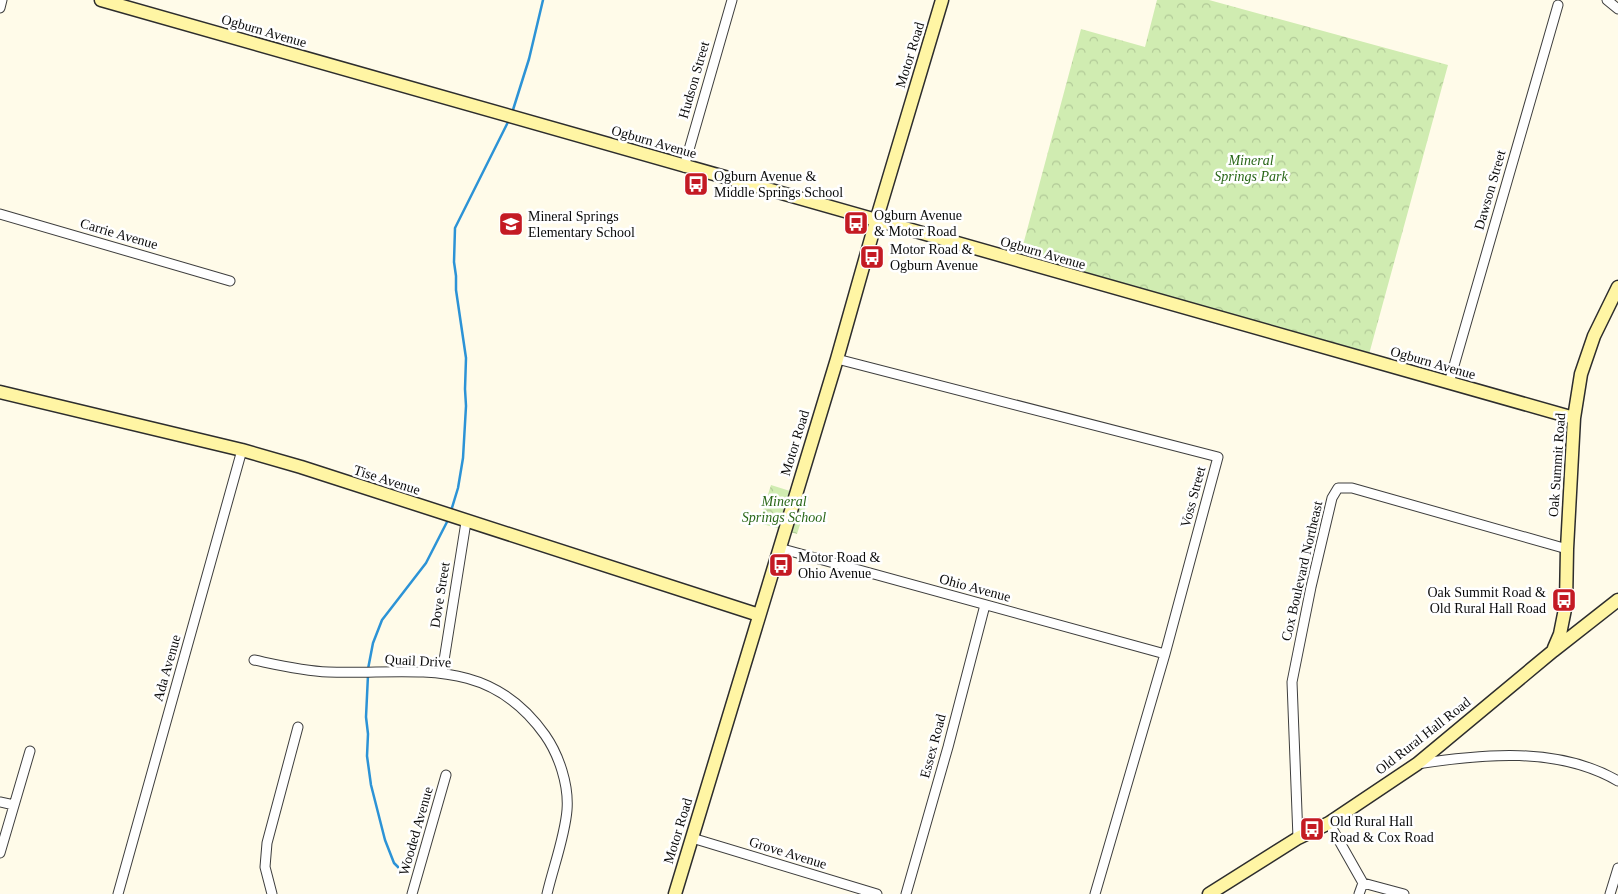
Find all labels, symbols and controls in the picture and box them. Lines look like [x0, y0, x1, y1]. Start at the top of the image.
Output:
street label: Ogburn Avenue [220, 12, 308, 50]
street label: Motor Road [893, 20, 927, 90]
street label: Hudson Street [676, 40, 712, 120]
street label: Ogburn Avenue [610, 123, 698, 161]
street label: Dawson Street [1471, 148, 1509, 232]
park label: Mineral Springs Park [1214, 153, 1289, 184]
place label: Ogburn Avenue & Middle Springs School [714, 169, 843, 200]
bus stop icon: Ogburn Avenue & Middle Springs School [683, 171, 709, 197]
place label: Ogburn Avenue & Motor Road [874, 208, 962, 239]
place label: Mineral Springs Elementary School [528, 209, 635, 240]
bus stop icon: Ogburn Avenue & Motor Road [843, 210, 869, 236]
school or university icon: Mineral Springs Elementary School [498, 211, 524, 237]
street label: Carrie Avenue [78, 216, 160, 252]
street label: Ogburn Avenue [999, 234, 1087, 272]
place label: Motor Road & Ogburn Avenue [890, 242, 978, 273]
bus stop icon: Motor Road & Ogburn Avenue [859, 244, 885, 270]
street label: Ogburn Avenue [1389, 344, 1477, 382]
street label: Motor Road [778, 408, 812, 478]
street label: Oak Summit Road [1546, 412, 1568, 518]
street label: Tise Avenue [352, 462, 422, 498]
street label: Voss Street [1178, 465, 1208, 529]
park label: Mineral Springs School [742, 494, 826, 525]
street label: Cox Boulevard Northeast [1279, 500, 1325, 642]
place label: Motor Road & Ohio Avenue [798, 550, 881, 581]
bus stop icon: Motor Road & Ohio Avenue [768, 552, 794, 578]
street label: Dove Street [427, 561, 453, 629]
street label: Ohio Avenue [938, 571, 1012, 605]
place label: Oak Summit Road & Old Rural Hall Road [1427, 585, 1546, 616]
bus stop icon: Oak Summit Road & Old Rural Hall Road [1551, 587, 1577, 613]
street label: Ada Avenue [150, 633, 184, 703]
street label: Quail Drive [384, 652, 452, 670]
street label: Old Rural Hall Road [1373, 694, 1473, 778]
street label: Essex Road [917, 712, 949, 780]
street label: Wooded Avenue [396, 785, 436, 877]
street label: Motor Road [661, 796, 695, 866]
place label: Old Rural Hall Road & Cox Road [1330, 814, 1434, 845]
bus stop icon: Old Rural Hall Road & Cox Road [1299, 816, 1325, 842]
street label: Grove Avenue [747, 834, 829, 872]

